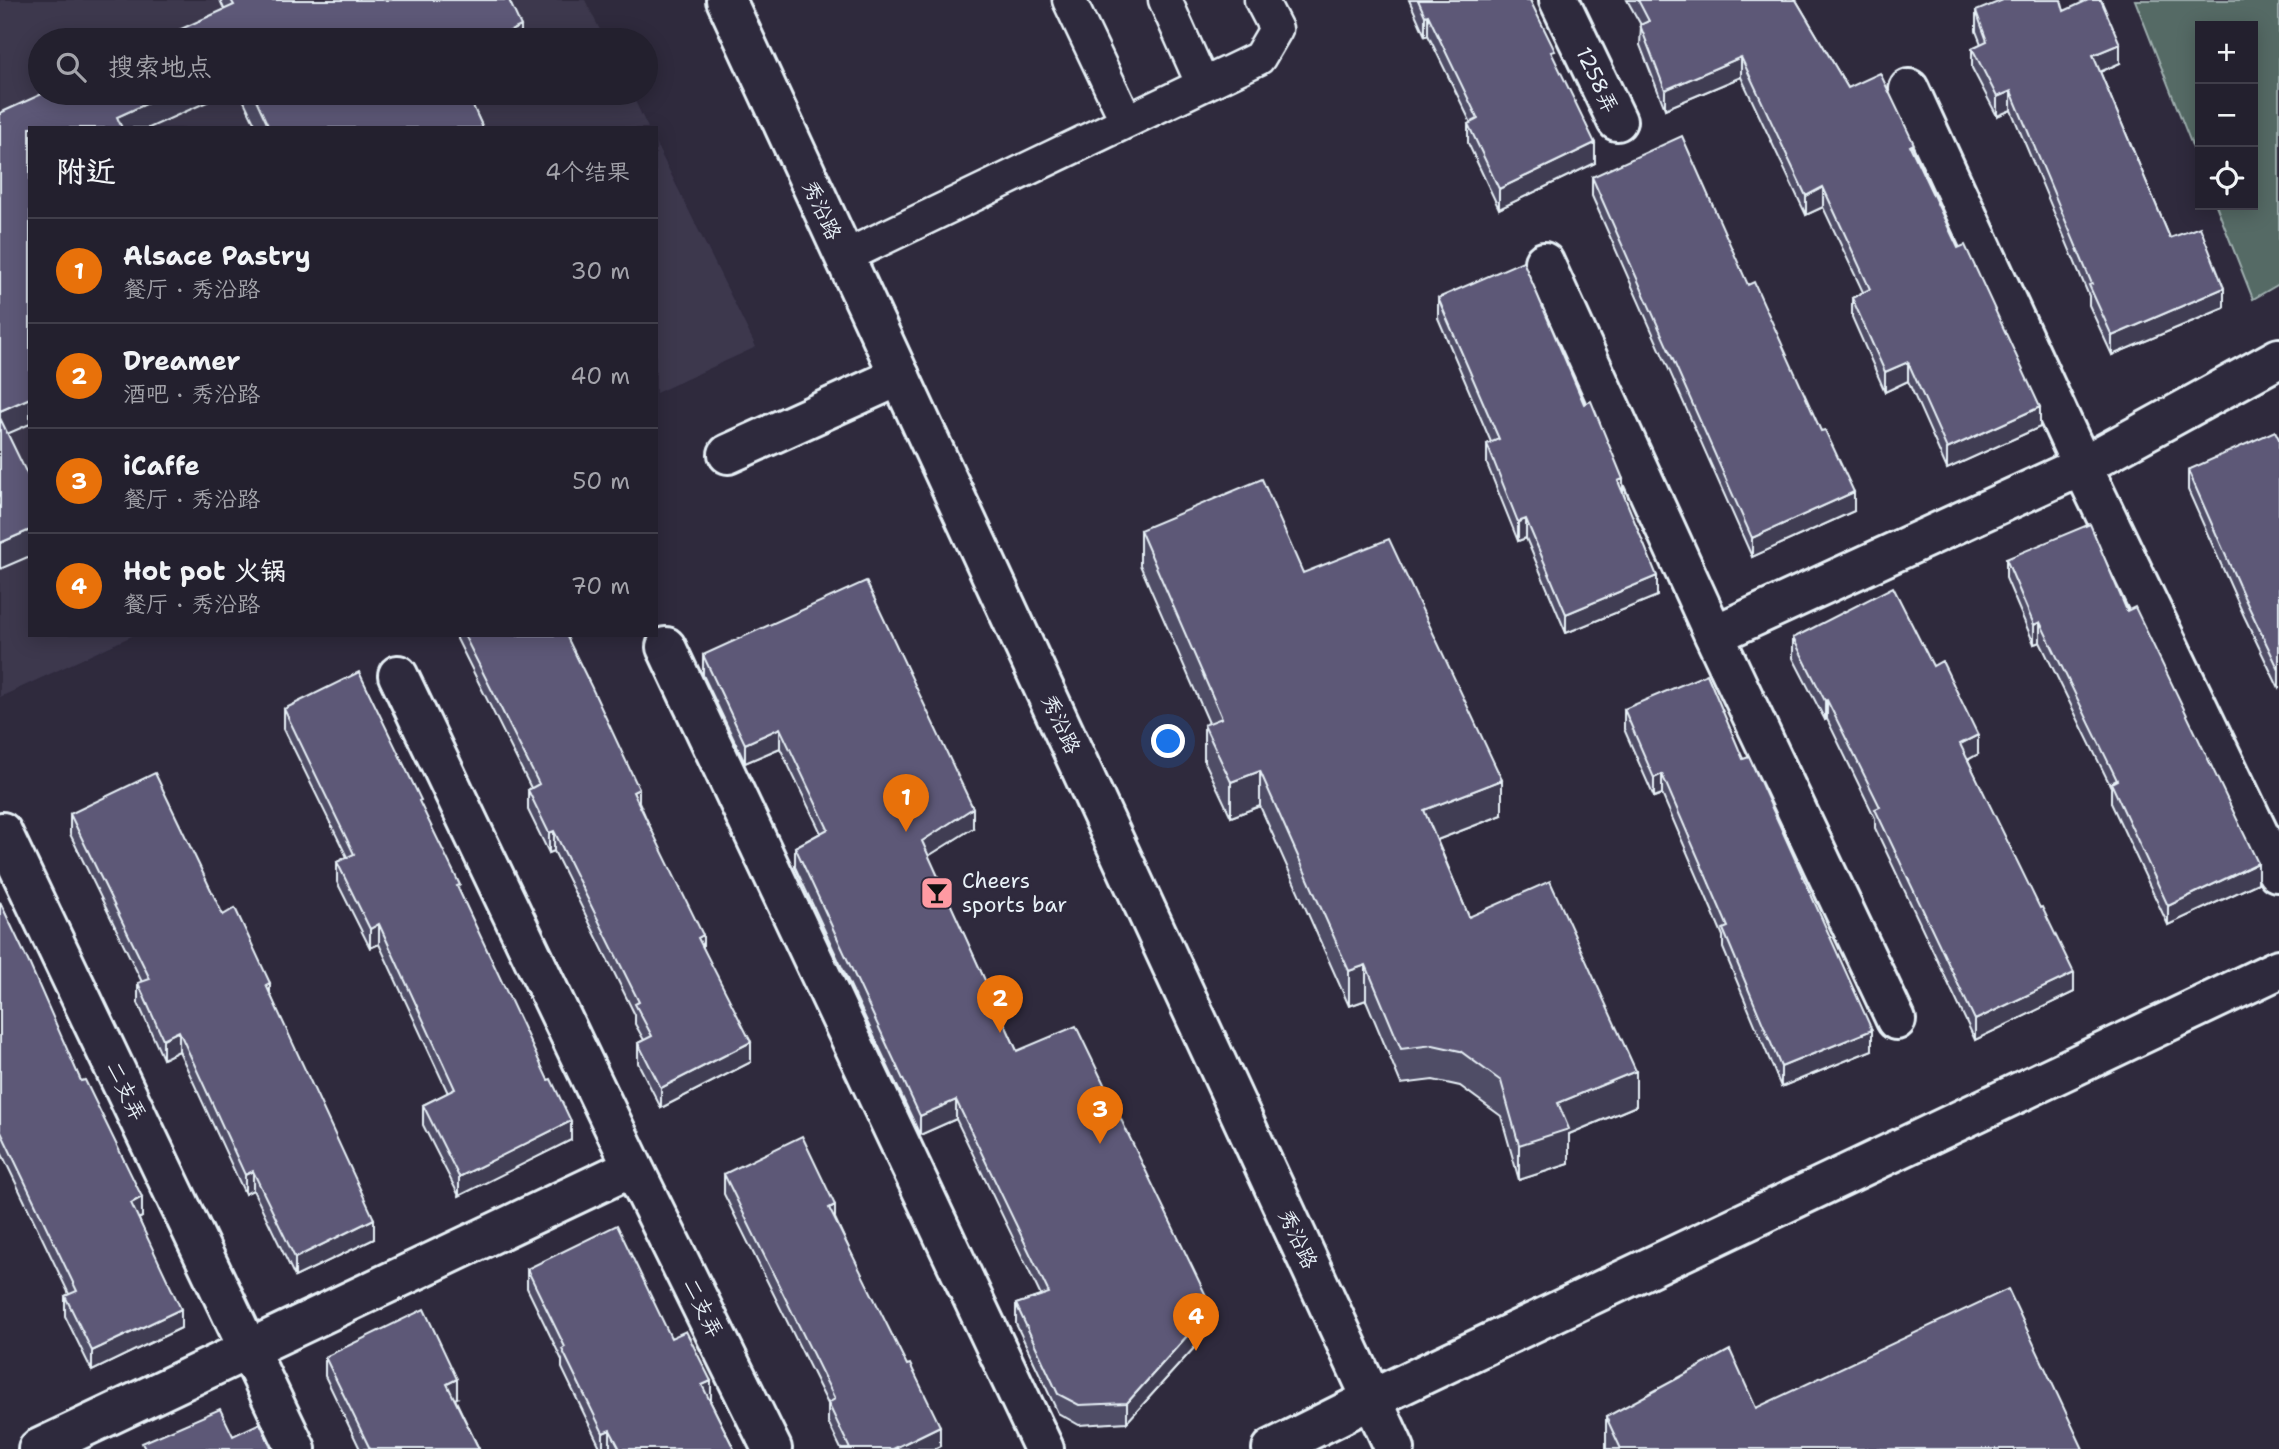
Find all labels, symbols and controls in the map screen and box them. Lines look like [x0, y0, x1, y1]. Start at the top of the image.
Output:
map controls [2195, 21, 2258, 210]
button: + [2195, 21, 2258, 84]
search box [28, 28, 658, 105]
street label: 1258弄 [1570, 42, 1624, 118]
icon: search [52, 48, 90, 86]
text: 搜索地点 [108, 49, 212, 84]
button: − [2195, 84, 2258, 147]
button: locate [2195, 147, 2258, 210]
text: 附近 [56, 151, 116, 192]
text: 4个结果 [545, 157, 630, 187]
street label: 秀沿路 [796, 176, 848, 244]
text: Alsace Pastry [123, 238, 311, 273]
text: 1 [74, 256, 84, 286]
text: 30 m [571, 256, 630, 286]
text: 餐厅 · 秀沿路 [123, 274, 260, 304]
text: Dreamer [123, 343, 240, 378]
text: 2 [71, 361, 87, 391]
text: 40 m [570, 361, 630, 391]
text: 酒吧 · 秀沿路 [123, 379, 260, 409]
text: iCaffe [123, 448, 200, 483]
text: 3 [71, 466, 87, 496]
text: 50 m [572, 466, 630, 496]
text: 餐厅 · 秀沿路 [123, 484, 260, 514]
text: Hot pot 火锅 [123, 553, 286, 588]
text: 4 [71, 571, 87, 601]
text: 70 m [571, 571, 630, 601]
text: 餐厅 · 秀沿路 [123, 589, 260, 619]
street label: 秀沿路 [1035, 690, 1087, 758]
your location [1151, 724, 1185, 758]
pin: 1 [883, 774, 929, 832]
place label: Cheers sports bar [962, 867, 1067, 919]
bar icon: Cheers sports bar [918, 874, 956, 912]
pin: 2 [977, 975, 1023, 1033]
street label: 二支弄 [100, 1057, 152, 1125]
pin: 3 [1077, 1086, 1123, 1144]
street label: 秀沿路 [1272, 1205, 1324, 1273]
street label: 二支弄 [677, 1274, 729, 1342]
pin: 4 [1173, 1293, 1219, 1351]

